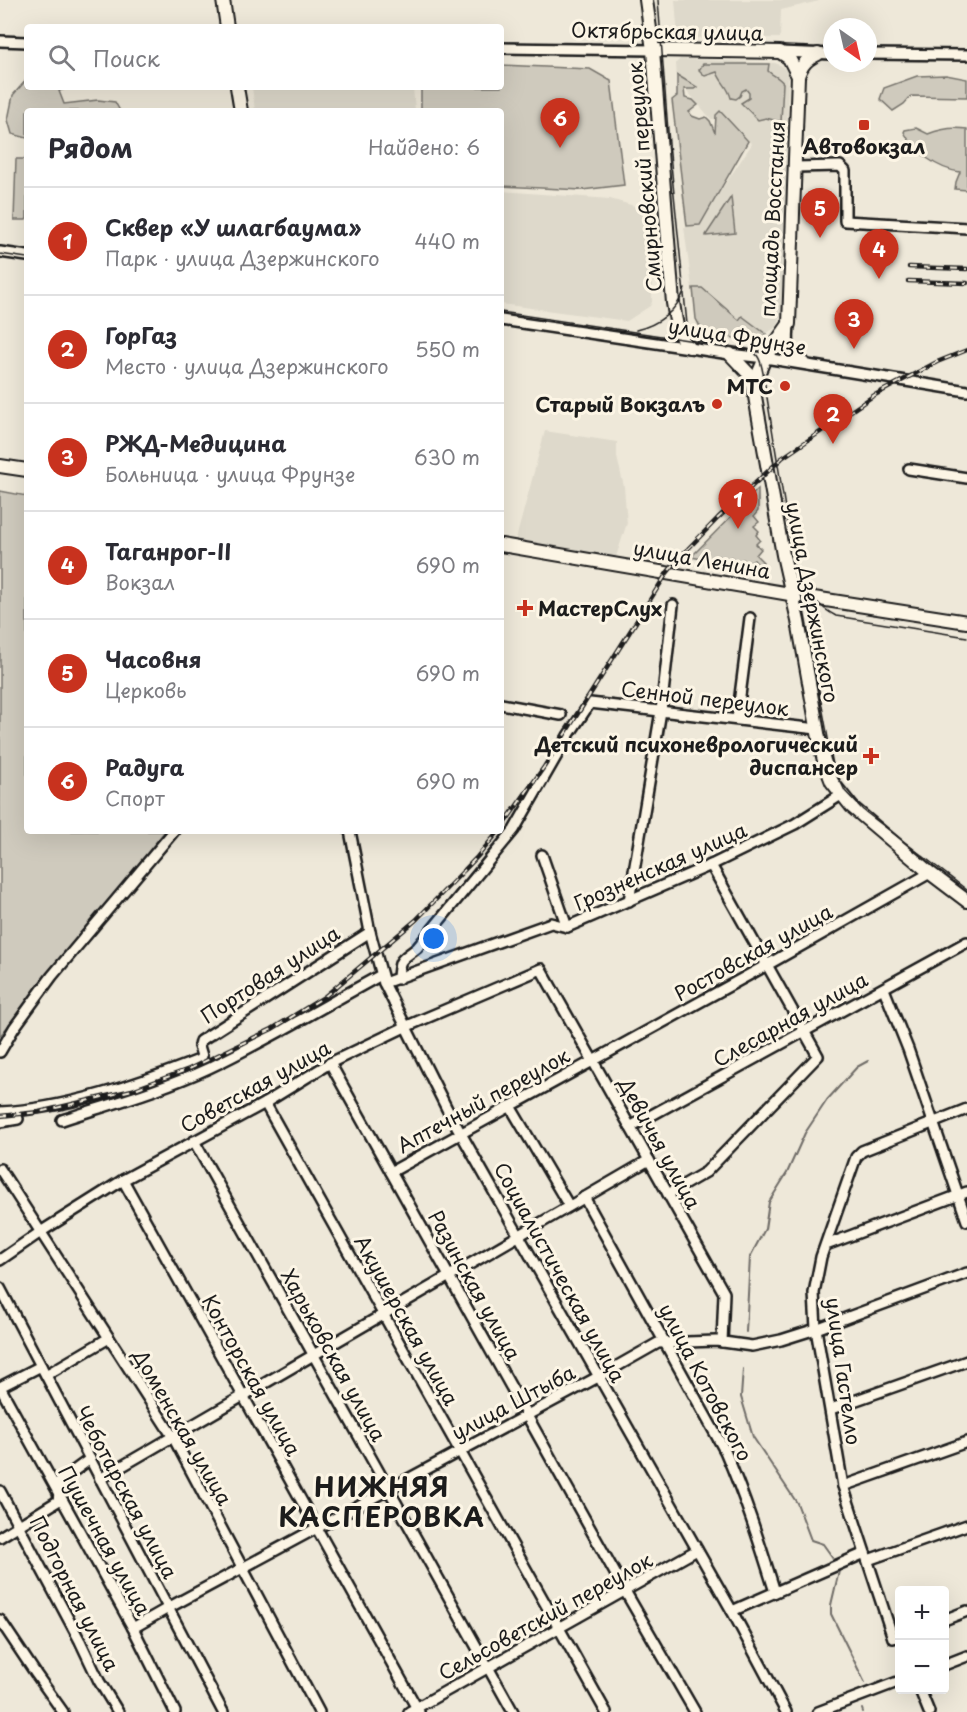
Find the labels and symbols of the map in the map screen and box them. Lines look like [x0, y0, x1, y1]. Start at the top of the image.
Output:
street label: Октябрьская улица [571, 14, 764, 48]
north arrow [823, 18, 877, 72]
street label: Смирновский переулок [619, 61, 669, 293]
pin: 6 [540, 98, 580, 148]
marker: Автовокзал [857, 118, 871, 132]
street label: площадь Восстания [752, 120, 792, 318]
place label: Автовокзал [803, 131, 926, 161]
pin: 5 [800, 188, 840, 238]
pin: 4 [860, 230, 898, 279]
pin: 3 [834, 300, 874, 349]
street label: улица Фрунзе [666, 310, 808, 362]
place label: МТС [727, 371, 773, 401]
marker: МТС [778, 379, 792, 393]
place label: Старый Вокзалъ [535, 389, 705, 419]
pin: 2 [814, 394, 852, 444]
marker: Старый Вокзалъ [710, 397, 724, 411]
pin: 1 [718, 480, 758, 529]
street label: улица Дзержинского [779, 499, 847, 705]
street label: улица Ленина [631, 532, 773, 586]
place label: МастерСлух [538, 593, 662, 623]
marker: МастерСлух [516, 599, 534, 617]
street label: Сенной переулок [619, 673, 791, 723]
place label: Детский психоневрологический диспансер [534, 729, 858, 782]
marker: Детский психоневрологический диспансер [862, 747, 880, 765]
street label: Грозненская улица [569, 814, 752, 918]
street label: Ростовская улица [668, 896, 838, 1008]
street label: Портовая улица [195, 918, 346, 1030]
your location [419, 924, 448, 953]
street label: Слесарная улица [707, 964, 873, 1074]
street label: Советская улица [174, 1032, 336, 1140]
street label: Аптечный переулок [391, 1040, 575, 1160]
street label: Девичья улица [611, 1071, 709, 1215]
street label: Социалистическая улица [487, 1156, 633, 1388]
street label: Разинская улица [421, 1204, 529, 1366]
street label: Акушерская улица [348, 1229, 467, 1411]
street label: Харьковская улица [274, 1263, 394, 1447]
street label: Конторская улица [195, 1289, 309, 1461]
street label: улица Гастелло [819, 1295, 869, 1447]
street label: улица Котовского [652, 1298, 760, 1466]
street label: Доменская улица [125, 1342, 240, 1511]
street label: улица Штыба [446, 1357, 581, 1447]
street label: Чеботарская улица [69, 1400, 186, 1584]
street label: Пушечная улица [51, 1459, 159, 1621]
district label: НИЖНЯЯ КАСПЕРОВКА [279, 1467, 485, 1536]
street label: Подгорная улица [23, 1510, 127, 1676]
street label: Сельсоветский переулок [432, 1544, 658, 1687]

